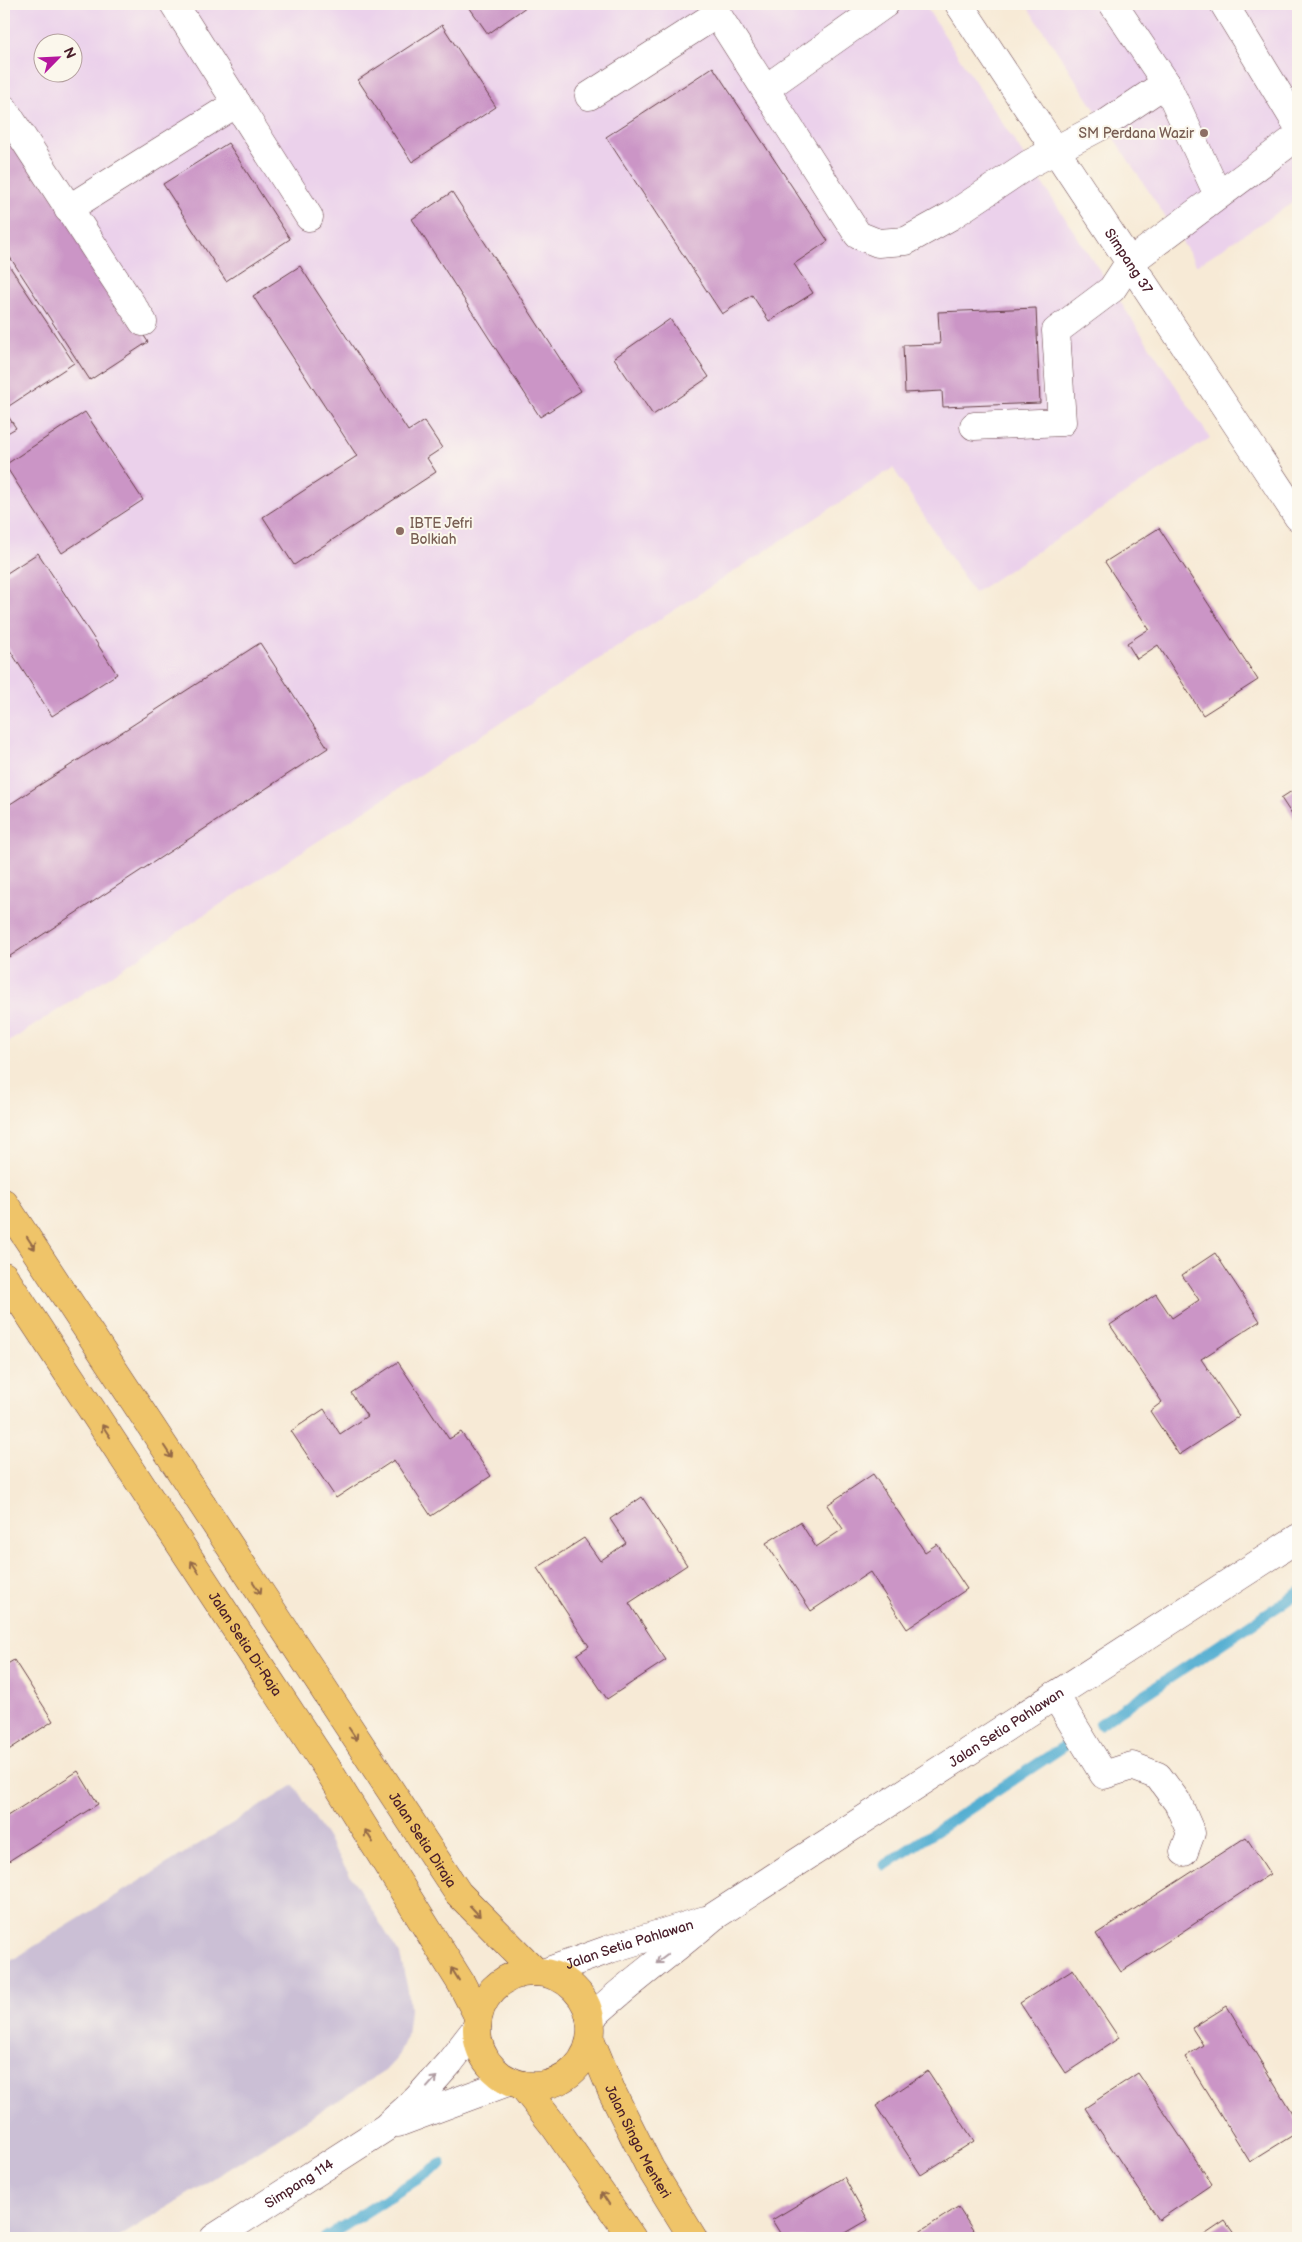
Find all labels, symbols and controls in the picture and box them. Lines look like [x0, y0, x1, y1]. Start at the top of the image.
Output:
north arrow [32, 32, 82, 82]
text: N [60, 45, 79, 61]
place label: SM Perdana Wazir [1078, 125, 1195, 142]
marker: SM Perdana Wazir [1198, 127, 1210, 139]
street label: Simpang 37 [1101, 225, 1156, 297]
place label: IBTE Jefri Bolkiah [410, 515, 473, 548]
marker: IBTE Jefri Bolkiah [394, 525, 406, 537]
one-way arrow [26, 1236, 36, 1250]
one-way arrow [101, 1425, 111, 1439]
one-way arrow [163, 1445, 173, 1459]
one-way arrow [190, 1561, 200, 1575]
one-way arrow [252, 1581, 262, 1595]
street label: Jalan Setia Di-Raja [205, 1589, 285, 1699]
street label: Jalan Setia Pahlawan [946, 1684, 1067, 1771]
one-way arrow [348, 1727, 358, 1741]
street label: Jalan Setia Diraja [385, 1789, 460, 1891]
one-way arrow [364, 1829, 374, 1843]
one-way arrow [469, 1904, 481, 1917]
street label: Jalan Setia Pahlawan [563, 1916, 696, 1973]
one-way arrow [655, 1954, 669, 1964]
one-way arrow [450, 1967, 460, 1981]
one-way arrow [426, 2075, 438, 2088]
street label: Jalan Singa Menteri [601, 2082, 674, 2201]
street label: Simpang 114 [262, 2155, 337, 2212]
one-way arrow [600, 2191, 610, 2205]

